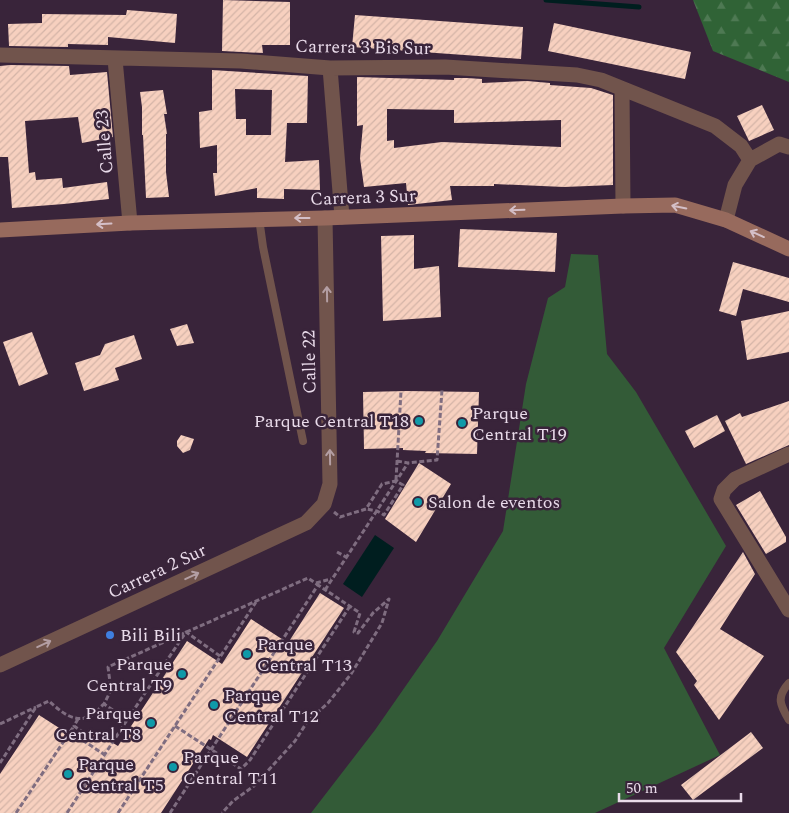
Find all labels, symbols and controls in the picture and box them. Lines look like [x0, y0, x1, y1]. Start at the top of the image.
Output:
street label: Carrera 3 Bis Sur [295, 33, 431, 62]
street label: Calle 23 [88, 109, 121, 175]
street label: Carrera 3 Sur [310, 182, 416, 213]
one-way arrow [671, 202, 687, 211]
one-way arrow [509, 205, 525, 214]
one-way arrow [294, 213, 310, 223]
one-way arrow [97, 219, 113, 228]
one-way arrow [750, 229, 765, 239]
one-way arrow [322, 287, 331, 303]
street label: Calle 22 [295, 330, 324, 394]
place label: Parque Central T19 [472, 400, 567, 448]
place label: Parque Central T18 [254, 408, 409, 435]
marker: Parque Central T18 [413, 415, 425, 427]
marker: Parque Central T19 [456, 417, 468, 429]
one-way arrow [325, 449, 335, 465]
place label: Salon de eventos [428, 489, 560, 516]
marker: Salon de eventos [412, 496, 424, 508]
street label: Carrera 2 Sur [104, 537, 211, 606]
one-way arrow [184, 571, 199, 580]
place label: Bili Bili [120, 622, 181, 649]
marker: Bili Bili [104, 629, 116, 641]
place label: Parque Central T13 [257, 631, 352, 679]
one-way arrow [36, 639, 51, 649]
marker: Parque Central T13 [241, 648, 253, 660]
place label: Parque Central T9 [86, 651, 172, 699]
marker: Parque Central T9 [176, 668, 188, 680]
place label: Parque Central T12 [224, 682, 319, 730]
marker: Parque Central T12 [208, 699, 220, 711]
place label: Parque Central T8 [55, 700, 141, 748]
marker: Parque Central T8 [145, 717, 157, 729]
place label: Parque Central T11 [183, 744, 278, 792]
place label: Parque Central T5 [78, 751, 164, 799]
marker: Parque Central T11 [167, 761, 179, 773]
marker: Parque Central T5 [62, 768, 74, 780]
scale bar [619, 770, 742, 802]
text: 50 m [626, 777, 658, 800]

